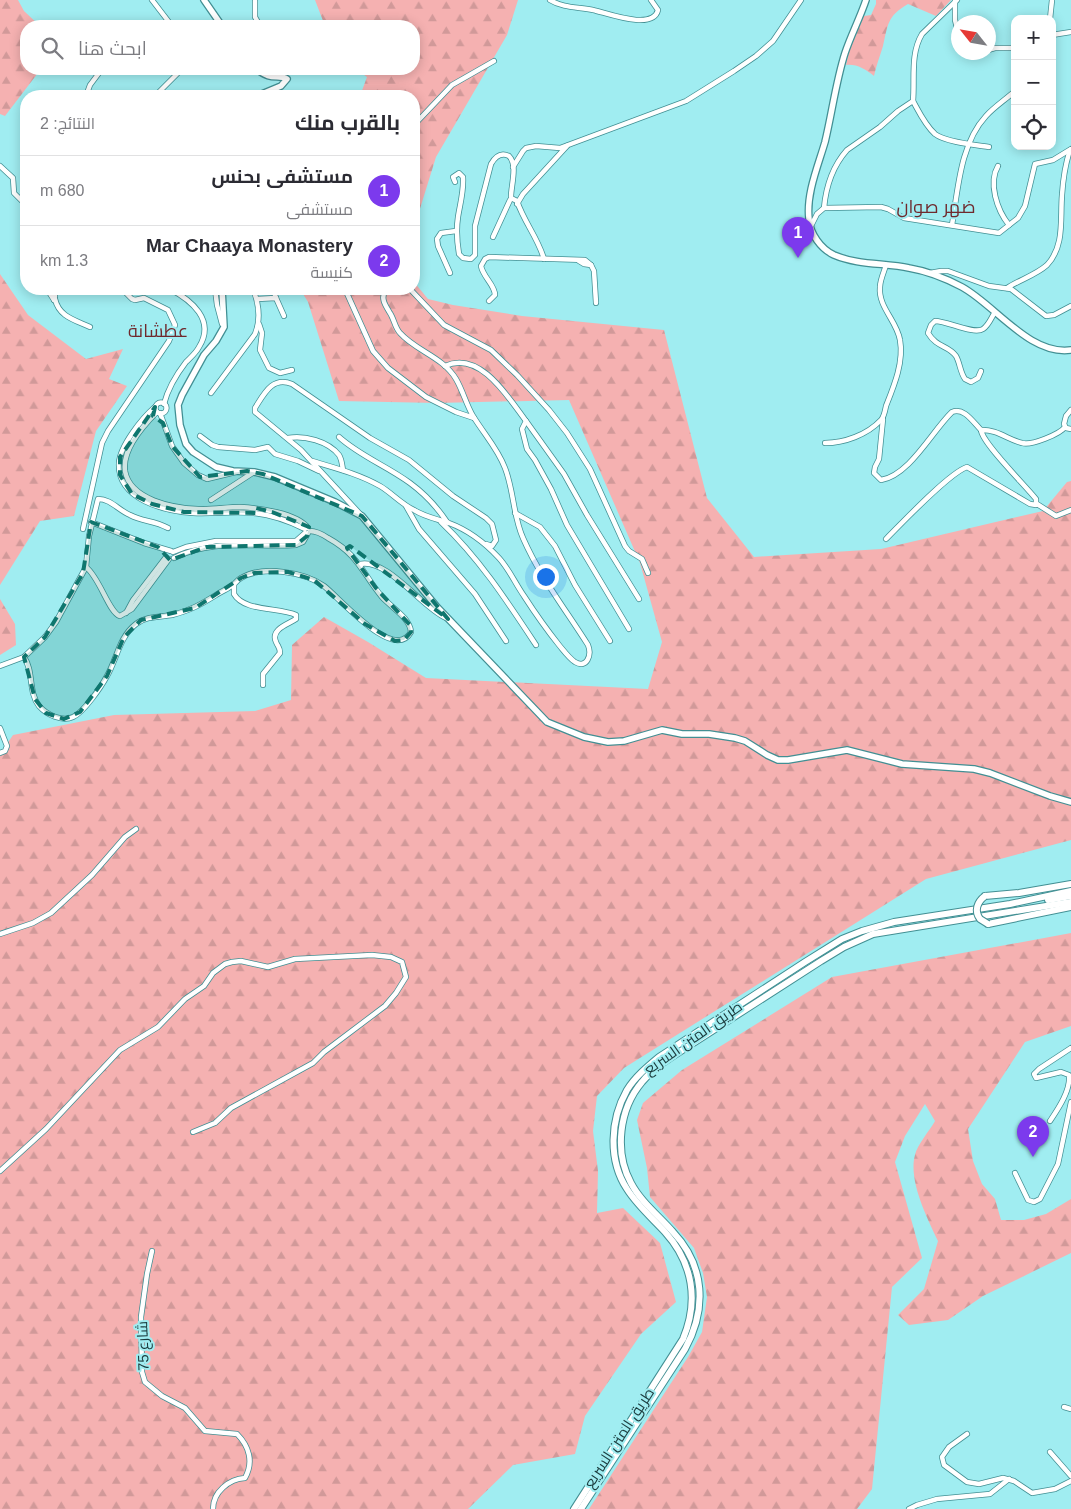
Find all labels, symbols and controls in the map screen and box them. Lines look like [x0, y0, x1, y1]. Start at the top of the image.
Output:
north arrow [951, 15, 996, 60]
map controls [1011, 15, 1056, 150]
button: + [1011, 15, 1056, 60]
search box [20, 20, 420, 75]
icon: search [38, 34, 66, 62]
text: ابحث هنا [78, 38, 147, 59]
button: − [1011, 60, 1056, 105]
button: locate [1011, 105, 1056, 150]
text: بالقرب منك [295, 111, 400, 134]
text: النتائج: 2 [40, 115, 95, 132]
text: مستشفى بحنس [211, 166, 353, 187]
text: 680 m [40, 182, 84, 199]
text: 1 [380, 182, 388, 199]
district label: ضهر صوان [896, 197, 976, 218]
text: مستشفى [286, 201, 353, 218]
pin: 1 [782, 217, 814, 258]
text: Mar Chaaya Monastery [146, 235, 353, 256]
text: 1.3 km [40, 252, 88, 269]
text: 2 [380, 252, 388, 269]
text: كنيسة [311, 264, 353, 281]
district label: عطشانة [128, 321, 188, 341]
your location [533, 564, 559, 590]
street label: طريق المتن السريع [640, 997, 747, 1080]
pin: 2 [1017, 1116, 1049, 1157]
street label: شارع 75 [133, 1321, 155, 1371]
street label: طريق المتن السريع [580, 1385, 660, 1493]

